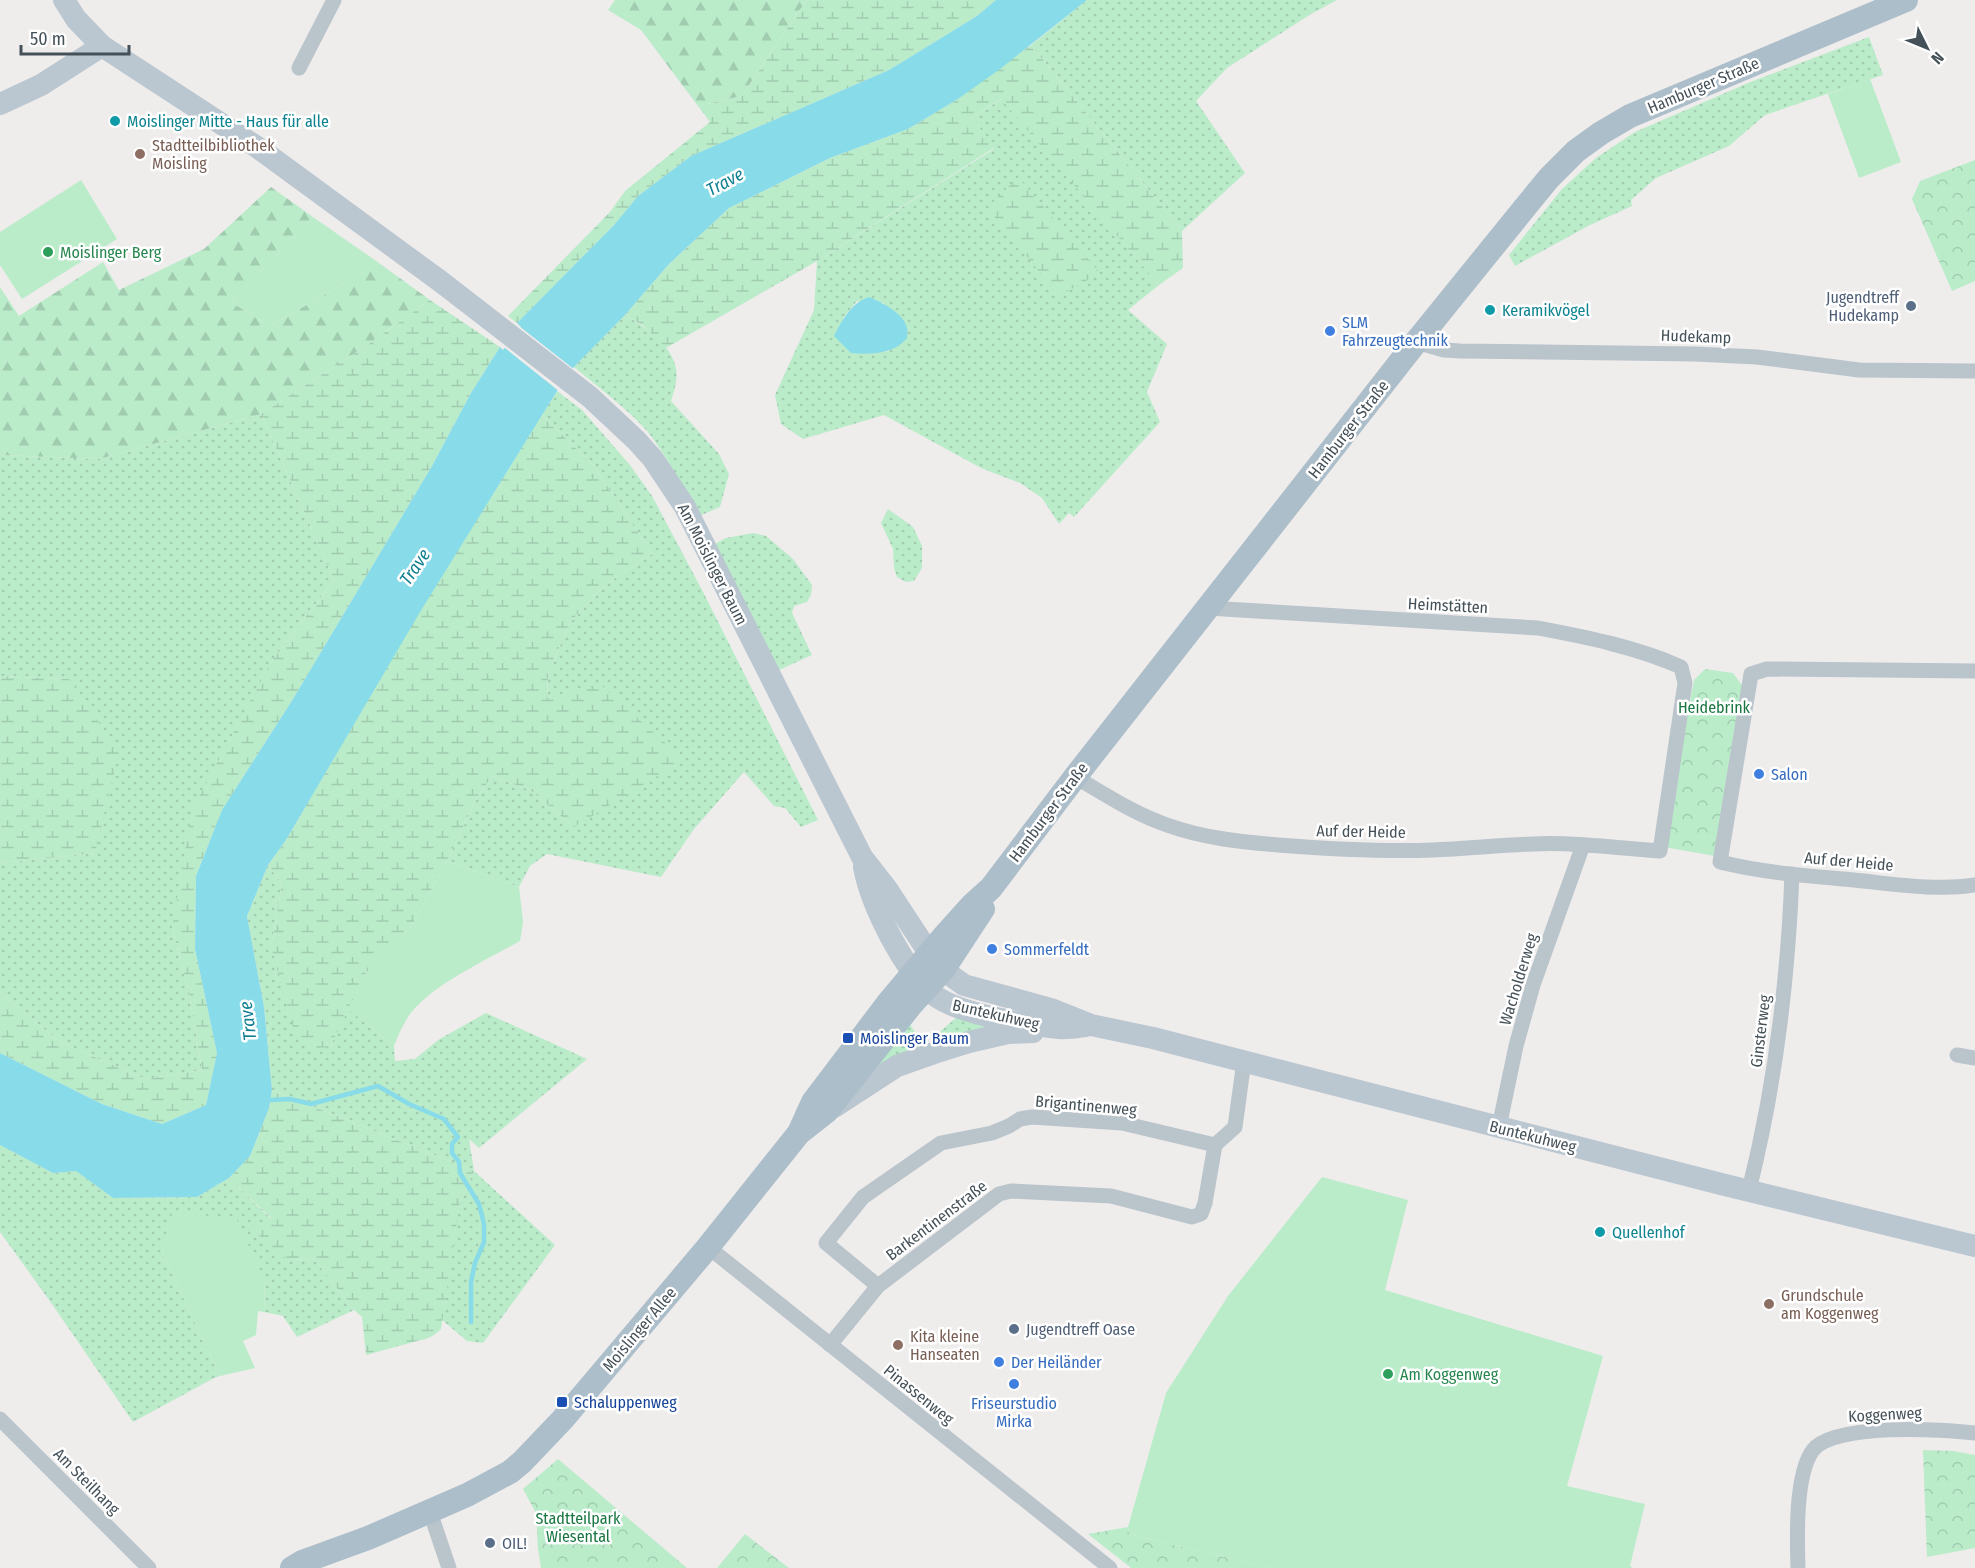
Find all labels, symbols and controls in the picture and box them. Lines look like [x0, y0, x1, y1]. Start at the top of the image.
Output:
scale bar [21, 18, 129, 56]
north arrow [1897, 18, 1957, 78]
text: 50 m [30, 28, 66, 50]
text: N [1927, 48, 1948, 68]
street label: Hamburger Straße [1645, 53, 1762, 117]
place label: Moislinger Mitte - Haus für alle [127, 112, 329, 131]
marker: Moislinger Mitte - Haus für alle [108, 114, 122, 128]
place label: Stadtteilbibliothek Moisling [152, 136, 275, 173]
marker: Stadtteilbibliothek Moisling [133, 147, 147, 161]
water label: Trave [703, 163, 748, 201]
place label: Moislinger Berg [60, 243, 162, 262]
marker: Moislinger Berg [41, 245, 55, 259]
place label: Jugendtreff Hudekamp [1826, 288, 1900, 325]
marker: Jugendtreff Hudekamp [1904, 299, 1918, 313]
place label: Keramikvögel [1502, 301, 1590, 320]
marker: Keramikvögel [1483, 303, 1497, 317]
place label: SLM Fahrzeugtechnik [1342, 313, 1448, 350]
marker: SLM Fahrzeugtechnik [1323, 324, 1337, 338]
street label: Hudekamp [1660, 326, 1732, 347]
street label: Hamburger Straße [1304, 376, 1393, 482]
street label: Am Moislinger Baum [674, 500, 751, 628]
water label: Trave [395, 544, 435, 589]
street label: Heimstätten [1407, 594, 1489, 617]
park label: Heidebrink [1678, 698, 1751, 717]
street label: Hamburger Straße [1005, 759, 1092, 866]
place label: Salon [1771, 765, 1808, 784]
marker: Salon [1752, 767, 1766, 781]
street label: Auf der Heide [1316, 821, 1406, 842]
street label: Auf der Heide [1804, 848, 1894, 875]
street label: Wacholderweg [1495, 930, 1542, 1027]
place label: Sommerfeldt [1004, 940, 1090, 959]
marker: Sommerfeldt [985, 942, 999, 956]
street label: Ginsterweg [1747, 993, 1774, 1068]
street label: Buntekuhweg [951, 995, 1042, 1034]
water label: Trave [235, 1000, 261, 1042]
place label: Moislinger Baum [860, 1029, 969, 1048]
marker: Moislinger Baum [841, 1031, 855, 1045]
street label: Brigantinenweg [1034, 1092, 1138, 1119]
street label: Buntekuhweg [1488, 1117, 1579, 1157]
street label: Barkentinenstraße [882, 1176, 991, 1264]
place label: Quellenhof [1612, 1223, 1686, 1242]
marker: Quellenhof [1593, 1225, 1607, 1239]
street label: Moislinger Allee [599, 1283, 680, 1375]
place label: Grundschule am Koggenweg [1781, 1286, 1879, 1323]
marker: Grundschule am Koggenweg [1762, 1297, 1776, 1311]
place label: Jugendtreff Oase [1026, 1320, 1135, 1339]
marker: Jugendtreff Oase [1007, 1322, 1021, 1336]
place label: Kita kleine Hanseaten [910, 1327, 980, 1364]
marker: Kita kleine Hanseaten [891, 1338, 905, 1352]
place label: Der Heiländer [1011, 1353, 1102, 1372]
marker: Der Heiländer [992, 1355, 1006, 1369]
street label: Pinassenweg [880, 1360, 958, 1429]
place label: Am Koggenweg [1400, 1365, 1499, 1384]
marker: Am Koggenweg [1381, 1367, 1395, 1381]
marker: Friseurstudio Mirka [1007, 1377, 1021, 1391]
place label: Schaluppenweg [574, 1393, 677, 1412]
place label: Friseurstudio Mirka [971, 1394, 1057, 1431]
marker: Schaluppenweg [555, 1395, 569, 1409]
street label: Koggenweg [1848, 1403, 1923, 1426]
street label: Am Steilhang [50, 1444, 124, 1519]
park label: Stadtteilpark Wiesental [535, 1509, 621, 1546]
place label: OIL! [502, 1534, 527, 1553]
marker: OIL! [483, 1536, 497, 1550]

